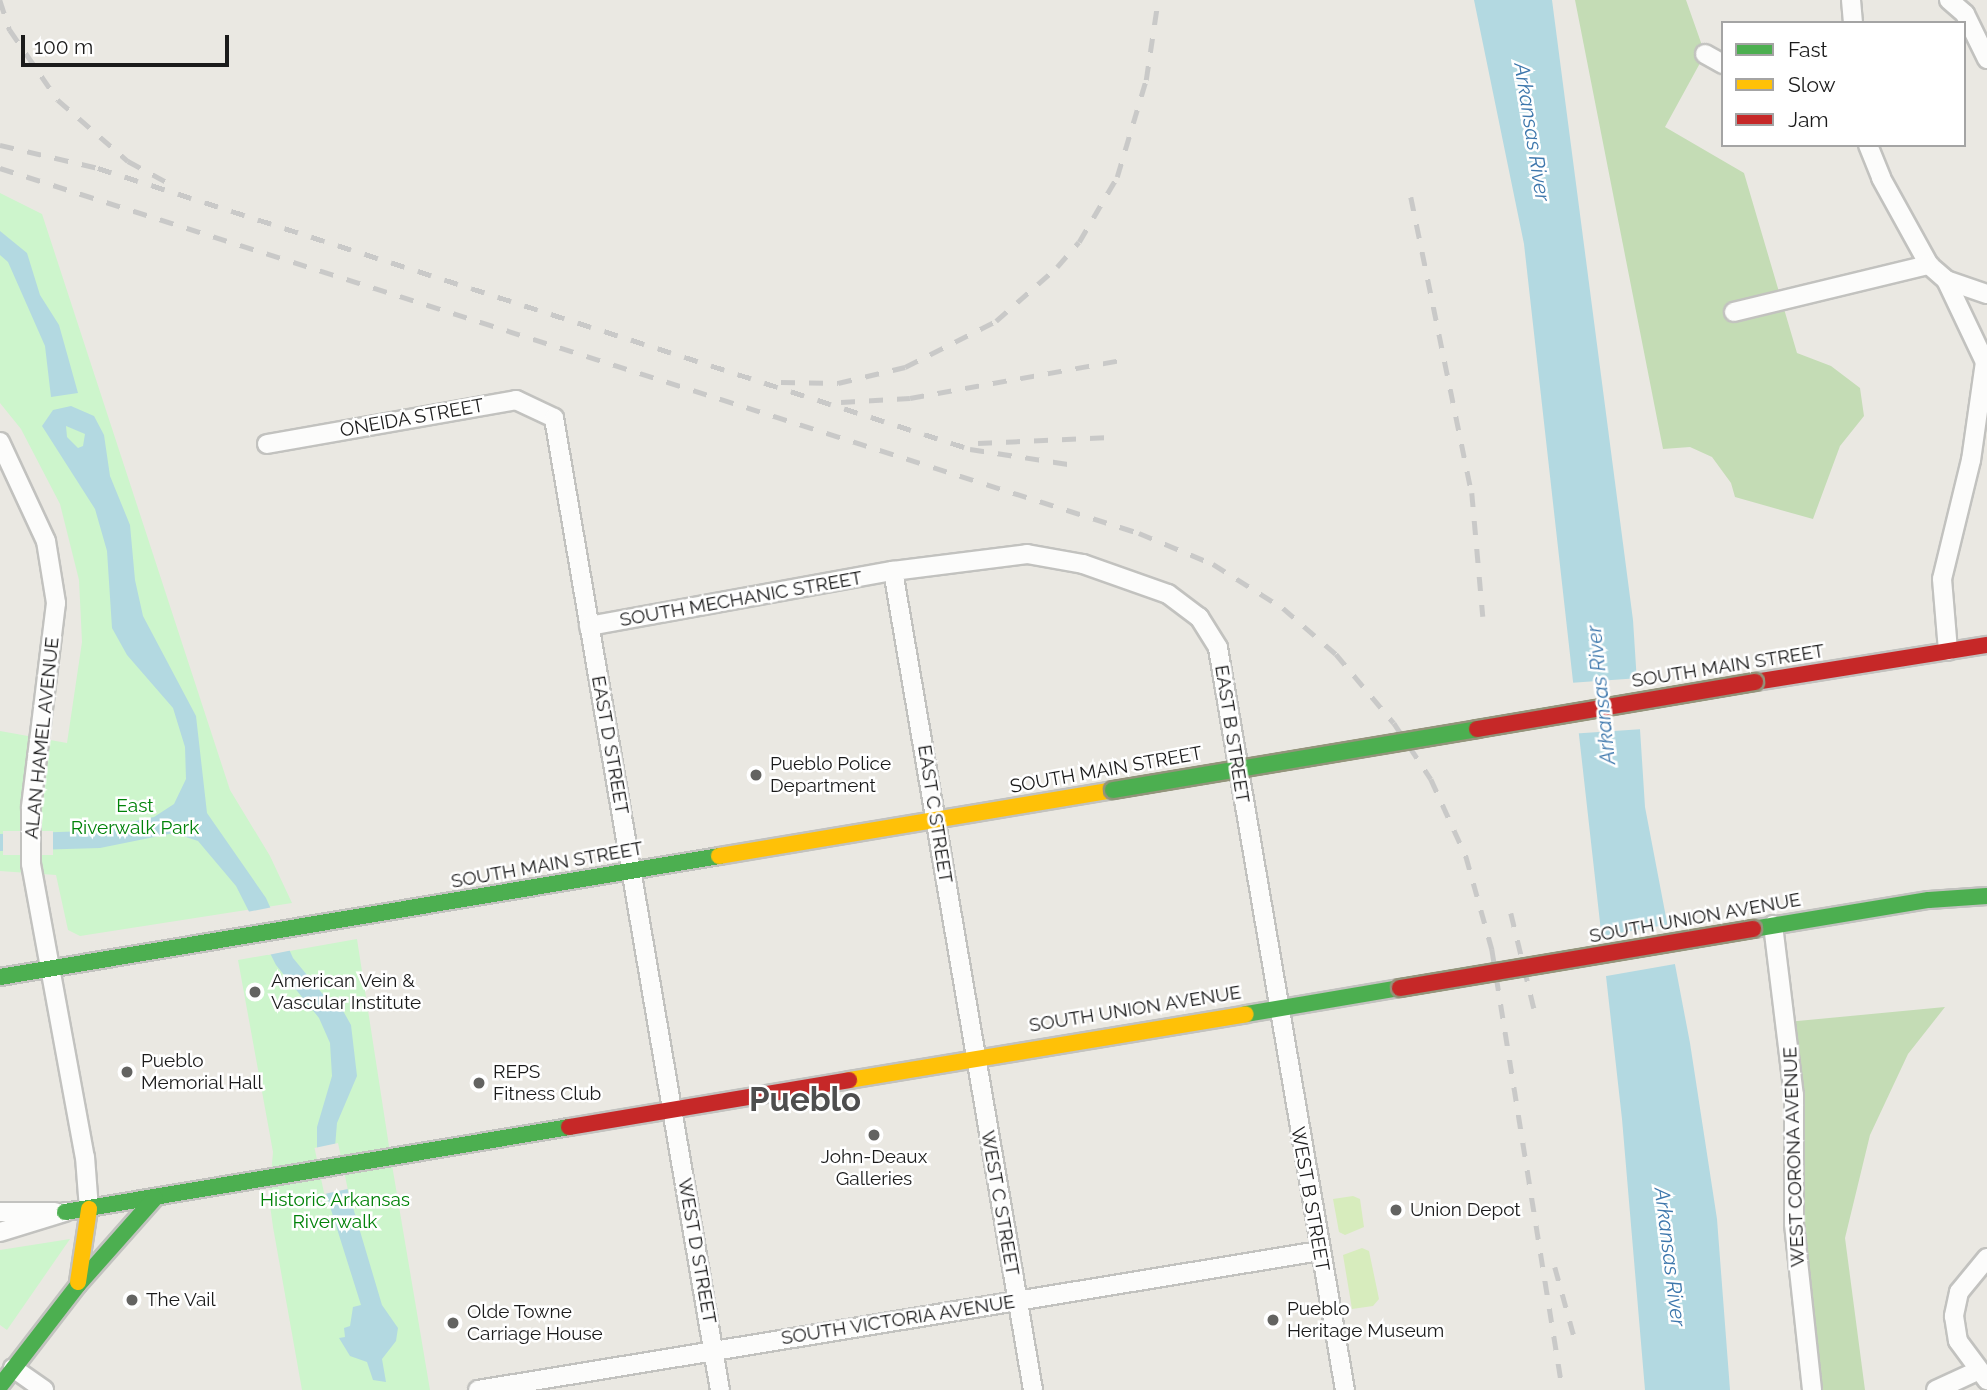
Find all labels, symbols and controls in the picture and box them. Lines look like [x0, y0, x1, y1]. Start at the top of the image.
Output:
scale bar [24, 21, 233, 65]
legend [1721, 21, 1966, 147]
text: 100 m [34, 34, 93, 59]
text: Fast [1788, 37, 1828, 62]
water label: Arkansas River [1509, 61, 1555, 203]
text: Slow [1788, 72, 1836, 97]
text: Jam [1788, 107, 1829, 132]
street label: ONEIDA STREET [338, 394, 486, 442]
street label: SOUTH MECHANIC STREET [618, 566, 864, 632]
water label: Arkansas River [1581, 624, 1621, 766]
street label: ALAN HAMEL AVENUE [20, 635, 64, 841]
street label: SOUTH MAIN STREET [1630, 640, 1826, 692]
street label: EAST B STREET [1210, 663, 1254, 805]
street label: EAST D STREET [587, 674, 633, 816]
street label: SOUTH MAIN STREET [1008, 742, 1204, 798]
street label: EAST C STREET [913, 743, 957, 885]
place label: Pueblo Police Department [770, 753, 891, 797]
marker: Pueblo Police Department [748, 767, 764, 783]
park label: East Riverwalk Park [71, 795, 199, 839]
street label: SOUTH MAIN STREET [449, 837, 645, 893]
street label: SOUTH UNION AVENUE [1587, 888, 1803, 948]
place label: American Vein & Vascular Institute [271, 970, 422, 1014]
street label: SOUTH UNION AVENUE [1027, 981, 1243, 1037]
marker: American Vein & Vascular Institute [245, 982, 265, 1002]
street label: WEST CORONA AVENUE [1779, 1046, 1809, 1268]
place label: Pueblo Memorial Hall [141, 1050, 263, 1094]
place label: REPS Fitness Club [493, 1061, 601, 1105]
marker: Pueblo Memorial Hall [119, 1064, 135, 1080]
marker: REPS Fitness Club [471, 1075, 487, 1091]
district label: Pueblo [749, 1080, 861, 1120]
street label: WEST B STREET [1286, 1125, 1334, 1273]
marker: John-Deaux Galleries [866, 1127, 882, 1143]
street label: WEST C STREET [976, 1128, 1024, 1278]
place label: John-Deaux Galleries [821, 1146, 927, 1190]
street label: WEST D STREET [673, 1176, 721, 1326]
water label: Arkansas River [1649, 1186, 1691, 1328]
park label: Historic Arkansas Riverwalk [260, 1189, 410, 1233]
place label: Union Depot [1410, 1199, 1521, 1221]
marker: Union Depot [1388, 1202, 1404, 1218]
place label: The Vail [146, 1289, 216, 1311]
street label: SOUTH VICTORIA AVENUE [779, 1290, 1017, 1350]
marker: The Vail [124, 1292, 140, 1308]
place label: Pueblo Heritage Museum [1287, 1298, 1444, 1342]
place label: Olde Towne Carriage House [467, 1301, 603, 1345]
marker: Pueblo Heritage Museum [1265, 1312, 1281, 1328]
marker: Olde Towne Carriage House [445, 1315, 461, 1331]

